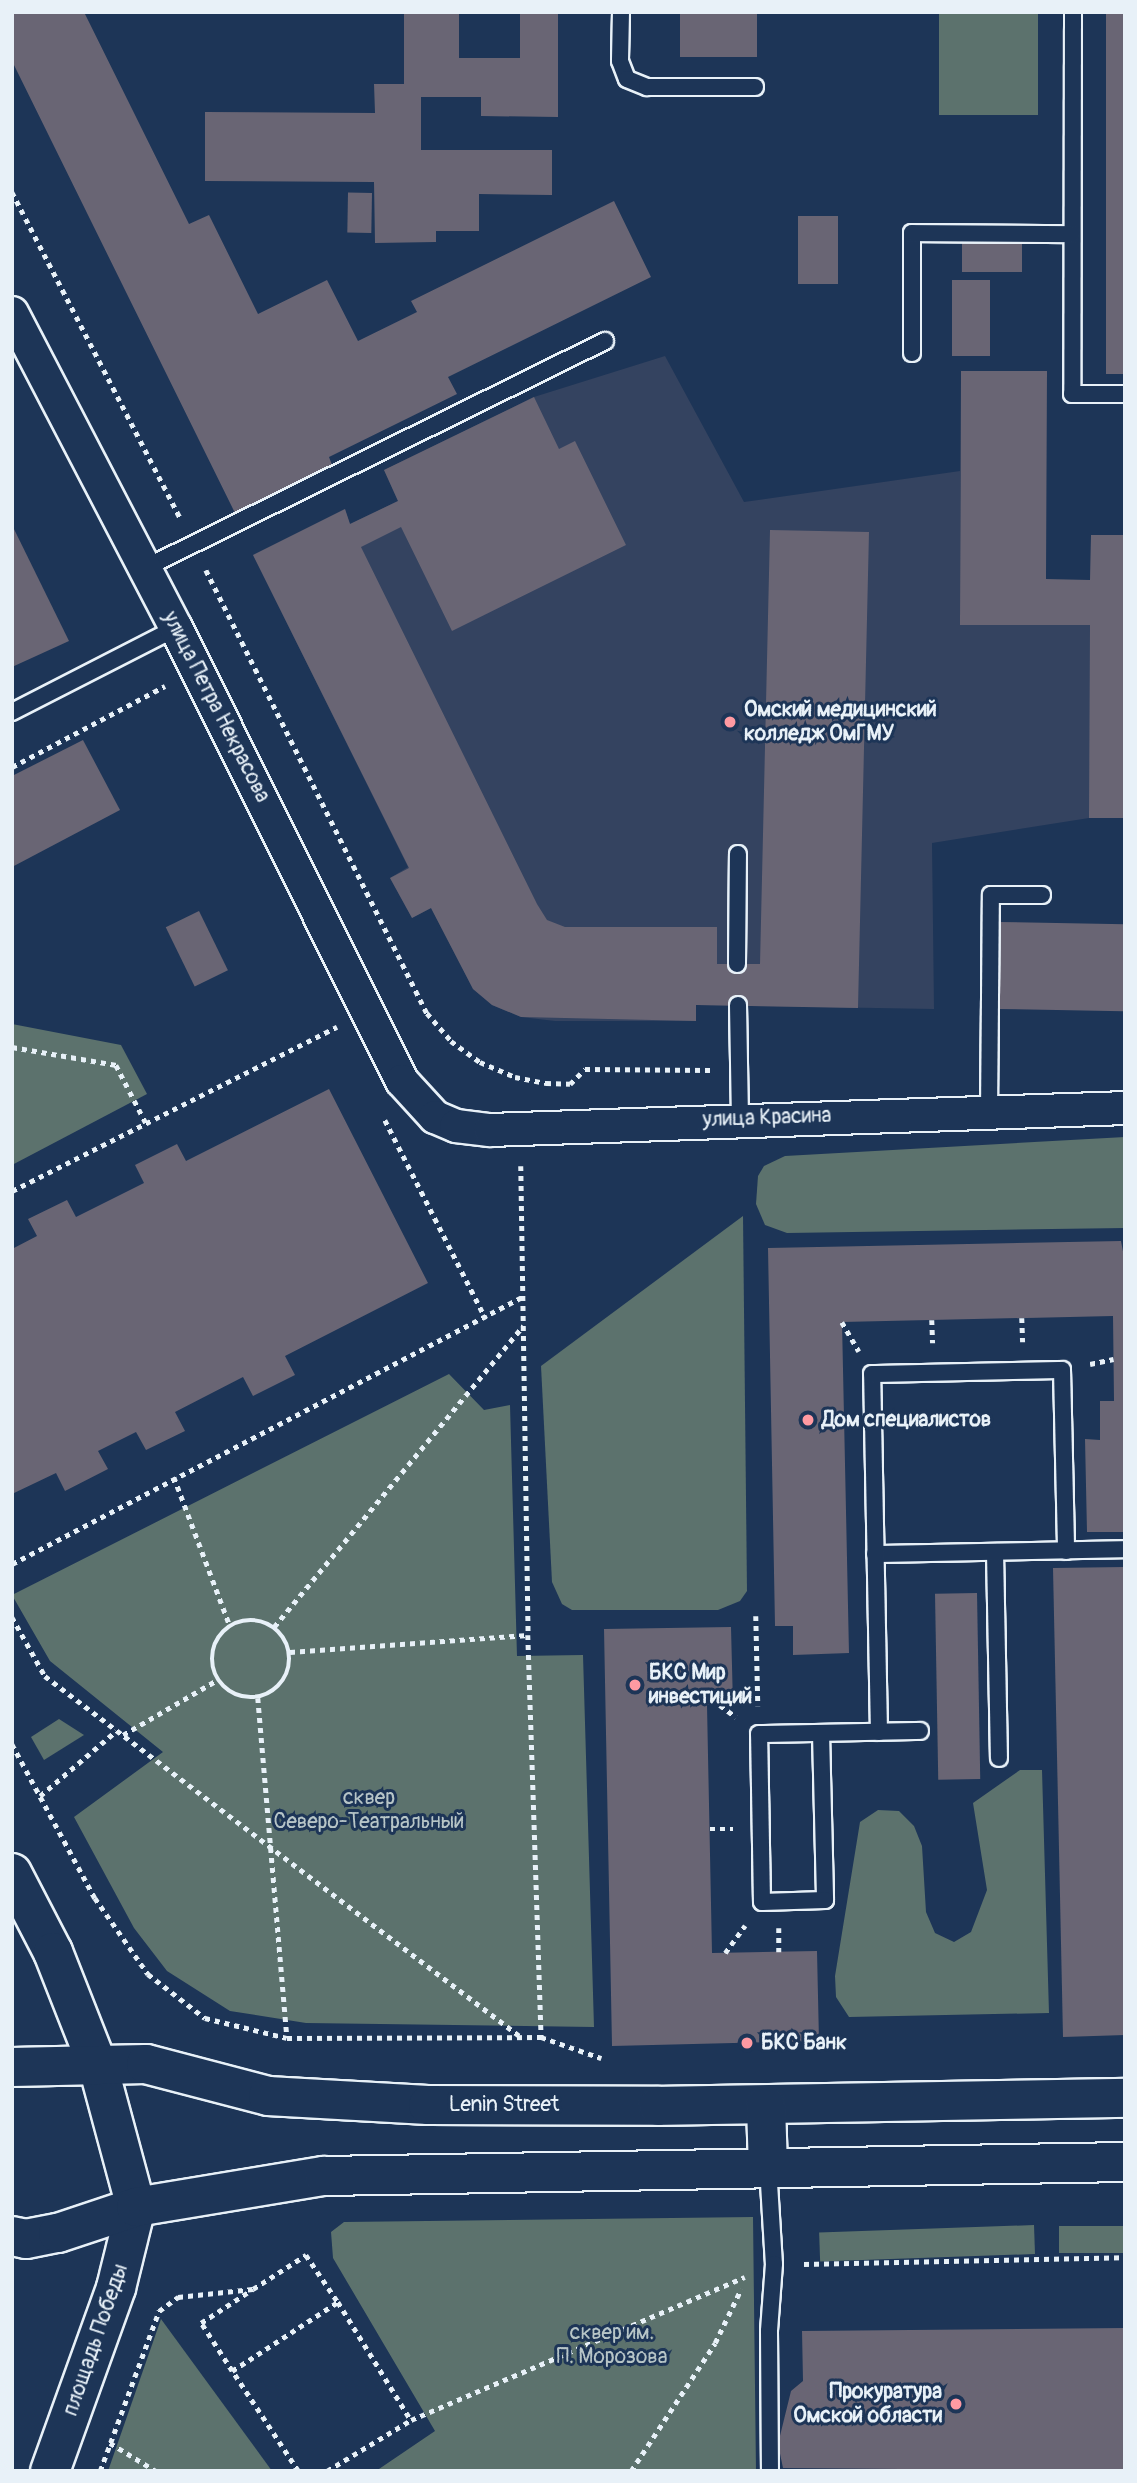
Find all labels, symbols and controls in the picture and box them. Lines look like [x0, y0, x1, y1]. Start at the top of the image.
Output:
street label: улица Петра Некрасова [157, 607, 275, 807]
place label: Омский медицинский колледж ОмГМУ [744, 697, 937, 747]
marker: Омский медицинский колледж ОмГМУ [722, 714, 738, 730]
street label: улица Красина [702, 1103, 832, 1133]
place label: Дом специалистов [822, 1407, 991, 1433]
marker: Дом специалистов [800, 1412, 816, 1428]
place label: БКС Мир инвестиций [649, 1660, 752, 1710]
marker: БКС Мир инвестиций [627, 1677, 643, 1693]
park label: сквер Северо-Театральный [274, 1785, 464, 1835]
place label: БКС Банк [761, 2030, 847, 2056]
marker: БКС Банк [739, 2035, 755, 2051]
street label: Lenin Street [449, 2092, 559, 2118]
street label: площадь Победы [58, 2261, 134, 2419]
park label: сквер им. П. Морозова [557, 2320, 667, 2370]
place label: Прокуратура Омской области [793, 2379, 942, 2429]
marker: Прокуратура Омской области [948, 2396, 964, 2412]

